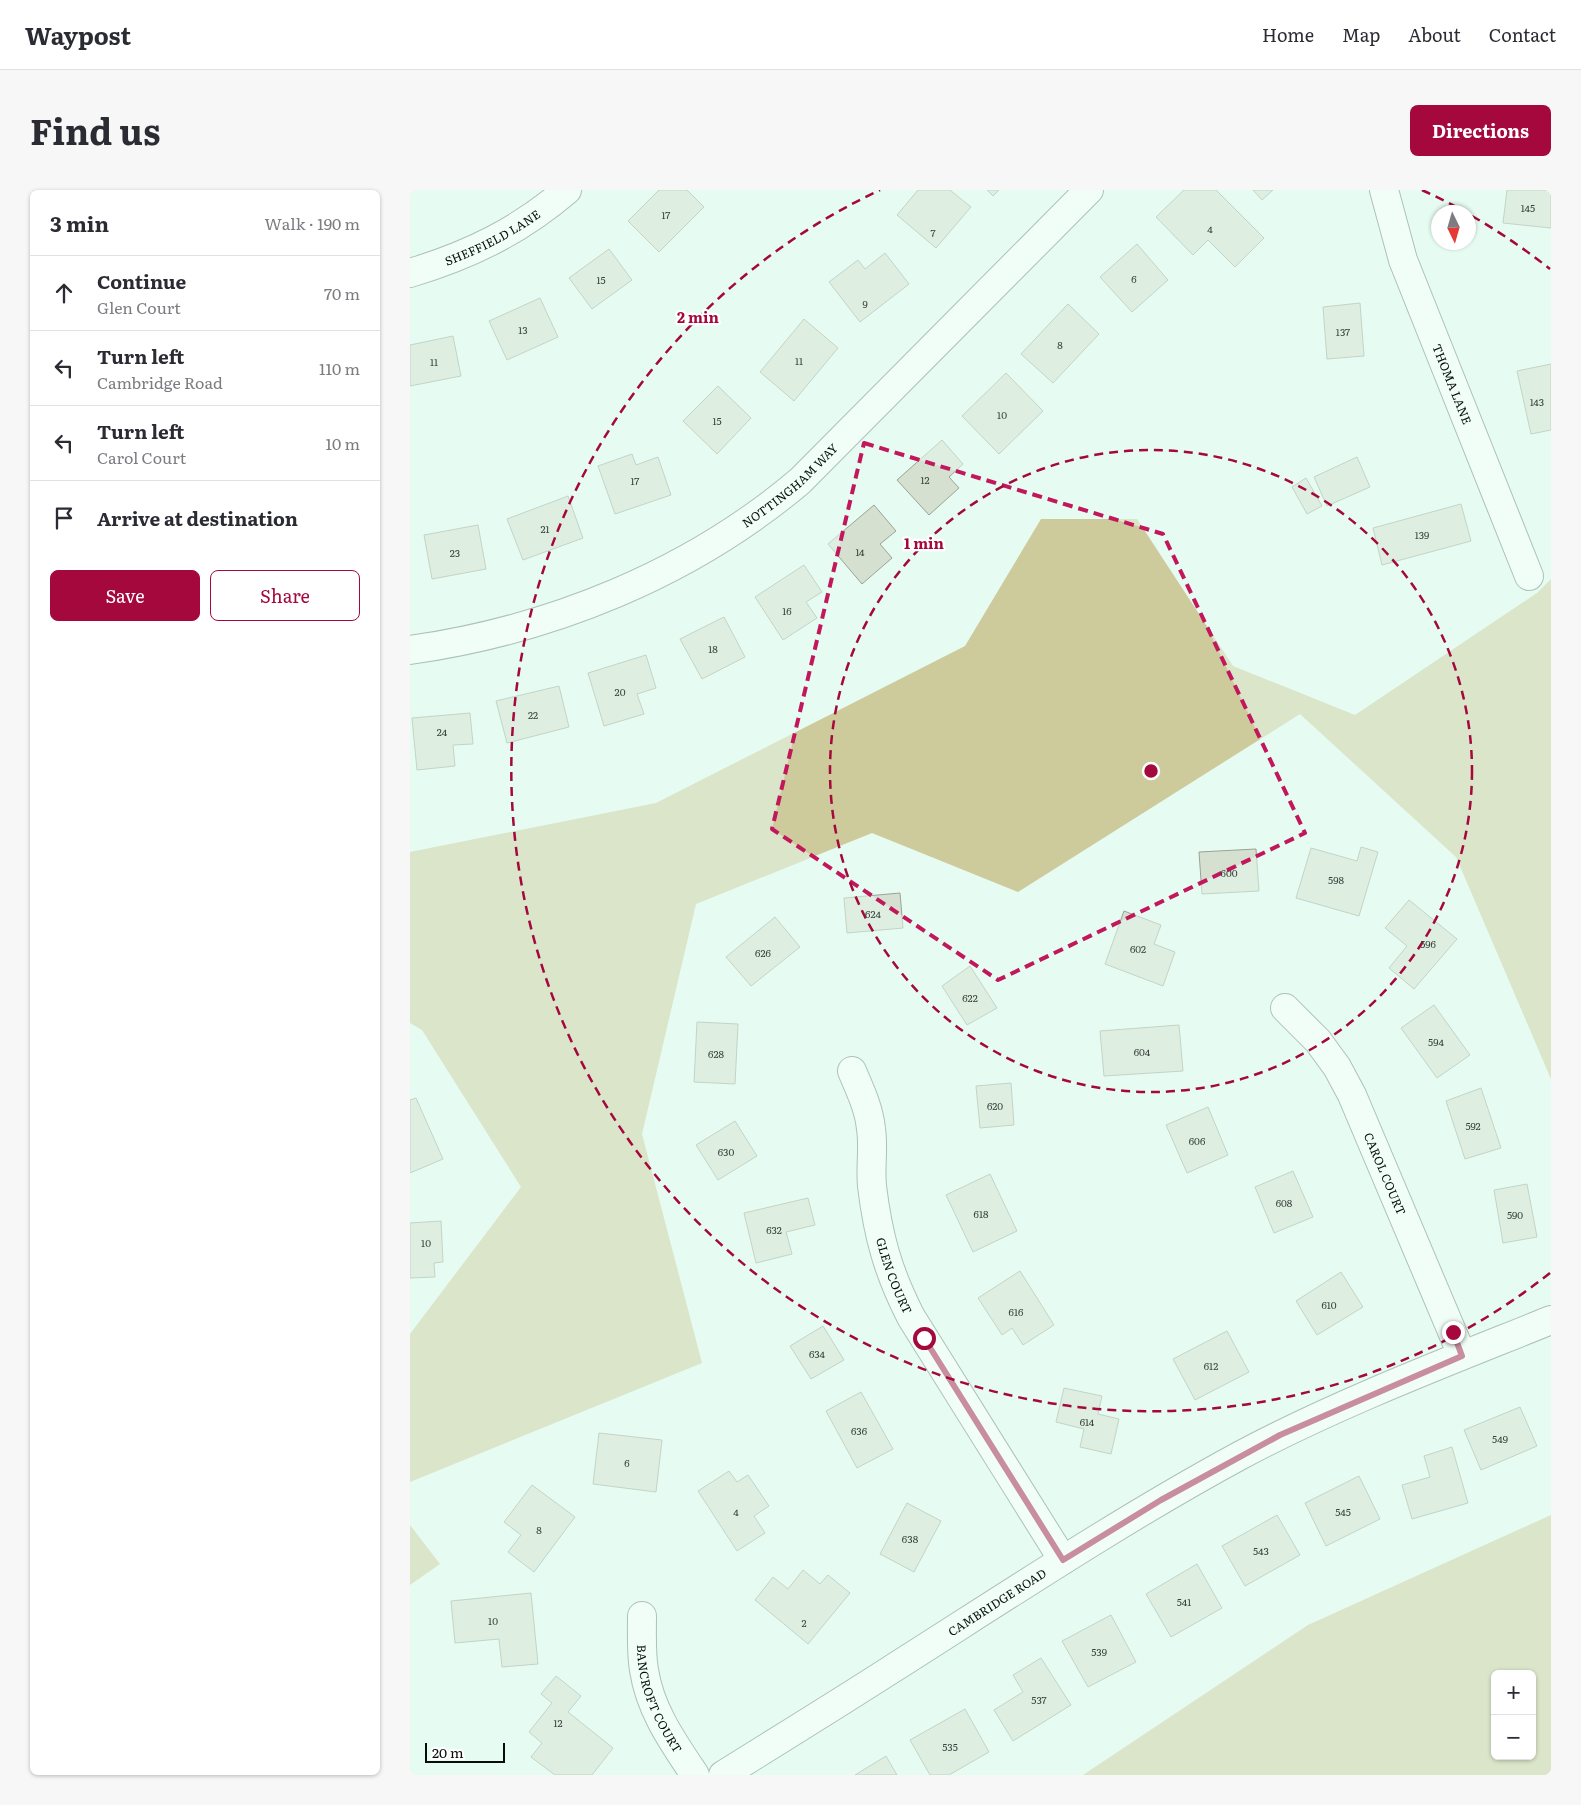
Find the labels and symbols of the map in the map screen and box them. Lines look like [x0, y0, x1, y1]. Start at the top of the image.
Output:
house number: 145 [1521, 200, 1535, 215]
street label: SHEFFIELD LANE [442, 205, 544, 270]
north arrow [1431, 205, 1476, 250]
house number: 17 [662, 207, 670, 222]
house number: 4 [1207, 221, 1213, 236]
house number: 7 [930, 225, 936, 240]
house number: 6 [1131, 271, 1137, 286]
house number: 15 [596, 272, 606, 287]
house number: 9 [862, 296, 868, 311]
text: 2 min [677, 305, 720, 328]
house number: 13 [518, 322, 528, 337]
house number: 137 [1336, 324, 1350, 339]
house number: 8 [1057, 337, 1063, 352]
street label: THOMA LANE [1428, 341, 1477, 427]
house number: 11 [795, 353, 803, 368]
house number: 11 [430, 354, 438, 369]
house number: 143 [1530, 394, 1544, 409]
house number: 10 [997, 407, 1007, 422]
house number: 15 [712, 413, 722, 428]
street label: NOTTINGHAM WAY [738, 439, 842, 532]
house number: 12 [920, 472, 930, 487]
house number: 17 [631, 473, 639, 488]
house number: 21 [540, 521, 550, 536]
house number: 139 [1415, 527, 1429, 542]
text: 1 min [904, 531, 945, 554]
house number: 14 [855, 544, 865, 559]
house number: 23 [450, 545, 460, 560]
house number: 16 [782, 603, 792, 618]
house number: 18 [708, 641, 718, 656]
house number: 20 [615, 684, 626, 699]
house number: 22 [528, 707, 538, 722]
house number: 24 [437, 724, 448, 739]
centre of rings [1142, 762, 1160, 780]
house number: 600 [1221, 865, 1238, 880]
house number: 598 [1328, 872, 1344, 887]
house number: 624 [865, 906, 881, 921]
house number: 596 [1420, 936, 1436, 951]
house number: 602 [1130, 941, 1146, 956]
house number: 626 [755, 945, 772, 960]
house number: 622 [962, 990, 978, 1005]
house number: 594 [1428, 1034, 1444, 1049]
house number: 604 [1134, 1044, 1151, 1059]
house number: 628 [708, 1046, 724, 1061]
house number: 620 [987, 1098, 1003, 1113]
house number: 592 [1465, 1118, 1481, 1133]
street label: CAROL COURT [1360, 1129, 1411, 1218]
house number: 606 [1189, 1133, 1206, 1148]
house number: 630 [718, 1144, 735, 1159]
house number: 608 [1276, 1195, 1293, 1210]
house number: 618 [974, 1206, 989, 1221]
house number: 590 [1507, 1207, 1523, 1222]
house number: 632 [766, 1222, 782, 1237]
house number: 10 [421, 1235, 431, 1250]
street label: GLEN COURT [872, 1236, 917, 1317]
house number: 610 [1321, 1297, 1337, 1312]
house number: 616 [1009, 1304, 1024, 1319]
route end [1442, 1321, 1465, 1344]
route start [913, 1327, 936, 1350]
house number: 634 [809, 1346, 826, 1361]
house number: 612 [1204, 1358, 1218, 1373]
house number: 614 [1080, 1414, 1095, 1429]
house number: 636 [851, 1423, 868, 1438]
house number: 549 [1492, 1431, 1508, 1446]
house number: 6 [624, 1455, 630, 1470]
house number: 4 [733, 1504, 739, 1519]
house number: 545 [1335, 1504, 1351, 1519]
house number: 8 [536, 1522, 542, 1537]
house number: 638 [902, 1531, 919, 1546]
house number: 543 [1253, 1543, 1269, 1558]
street label: CAMBRIDGE ROAD [944, 1564, 1050, 1640]
house number: 541 [1177, 1594, 1191, 1609]
house number: 10 [488, 1613, 498, 1628]
house number: 2 [801, 1615, 807, 1630]
street label: BANCROFT COURT [633, 1644, 687, 1756]
house number: 539 [1091, 1644, 1107, 1659]
house number: 537 [1031, 1692, 1047, 1707]
house number: 12 [553, 1715, 563, 1730]
house number: 535 [942, 1739, 958, 1754]
scale bar [425, 1740, 505, 1763]

